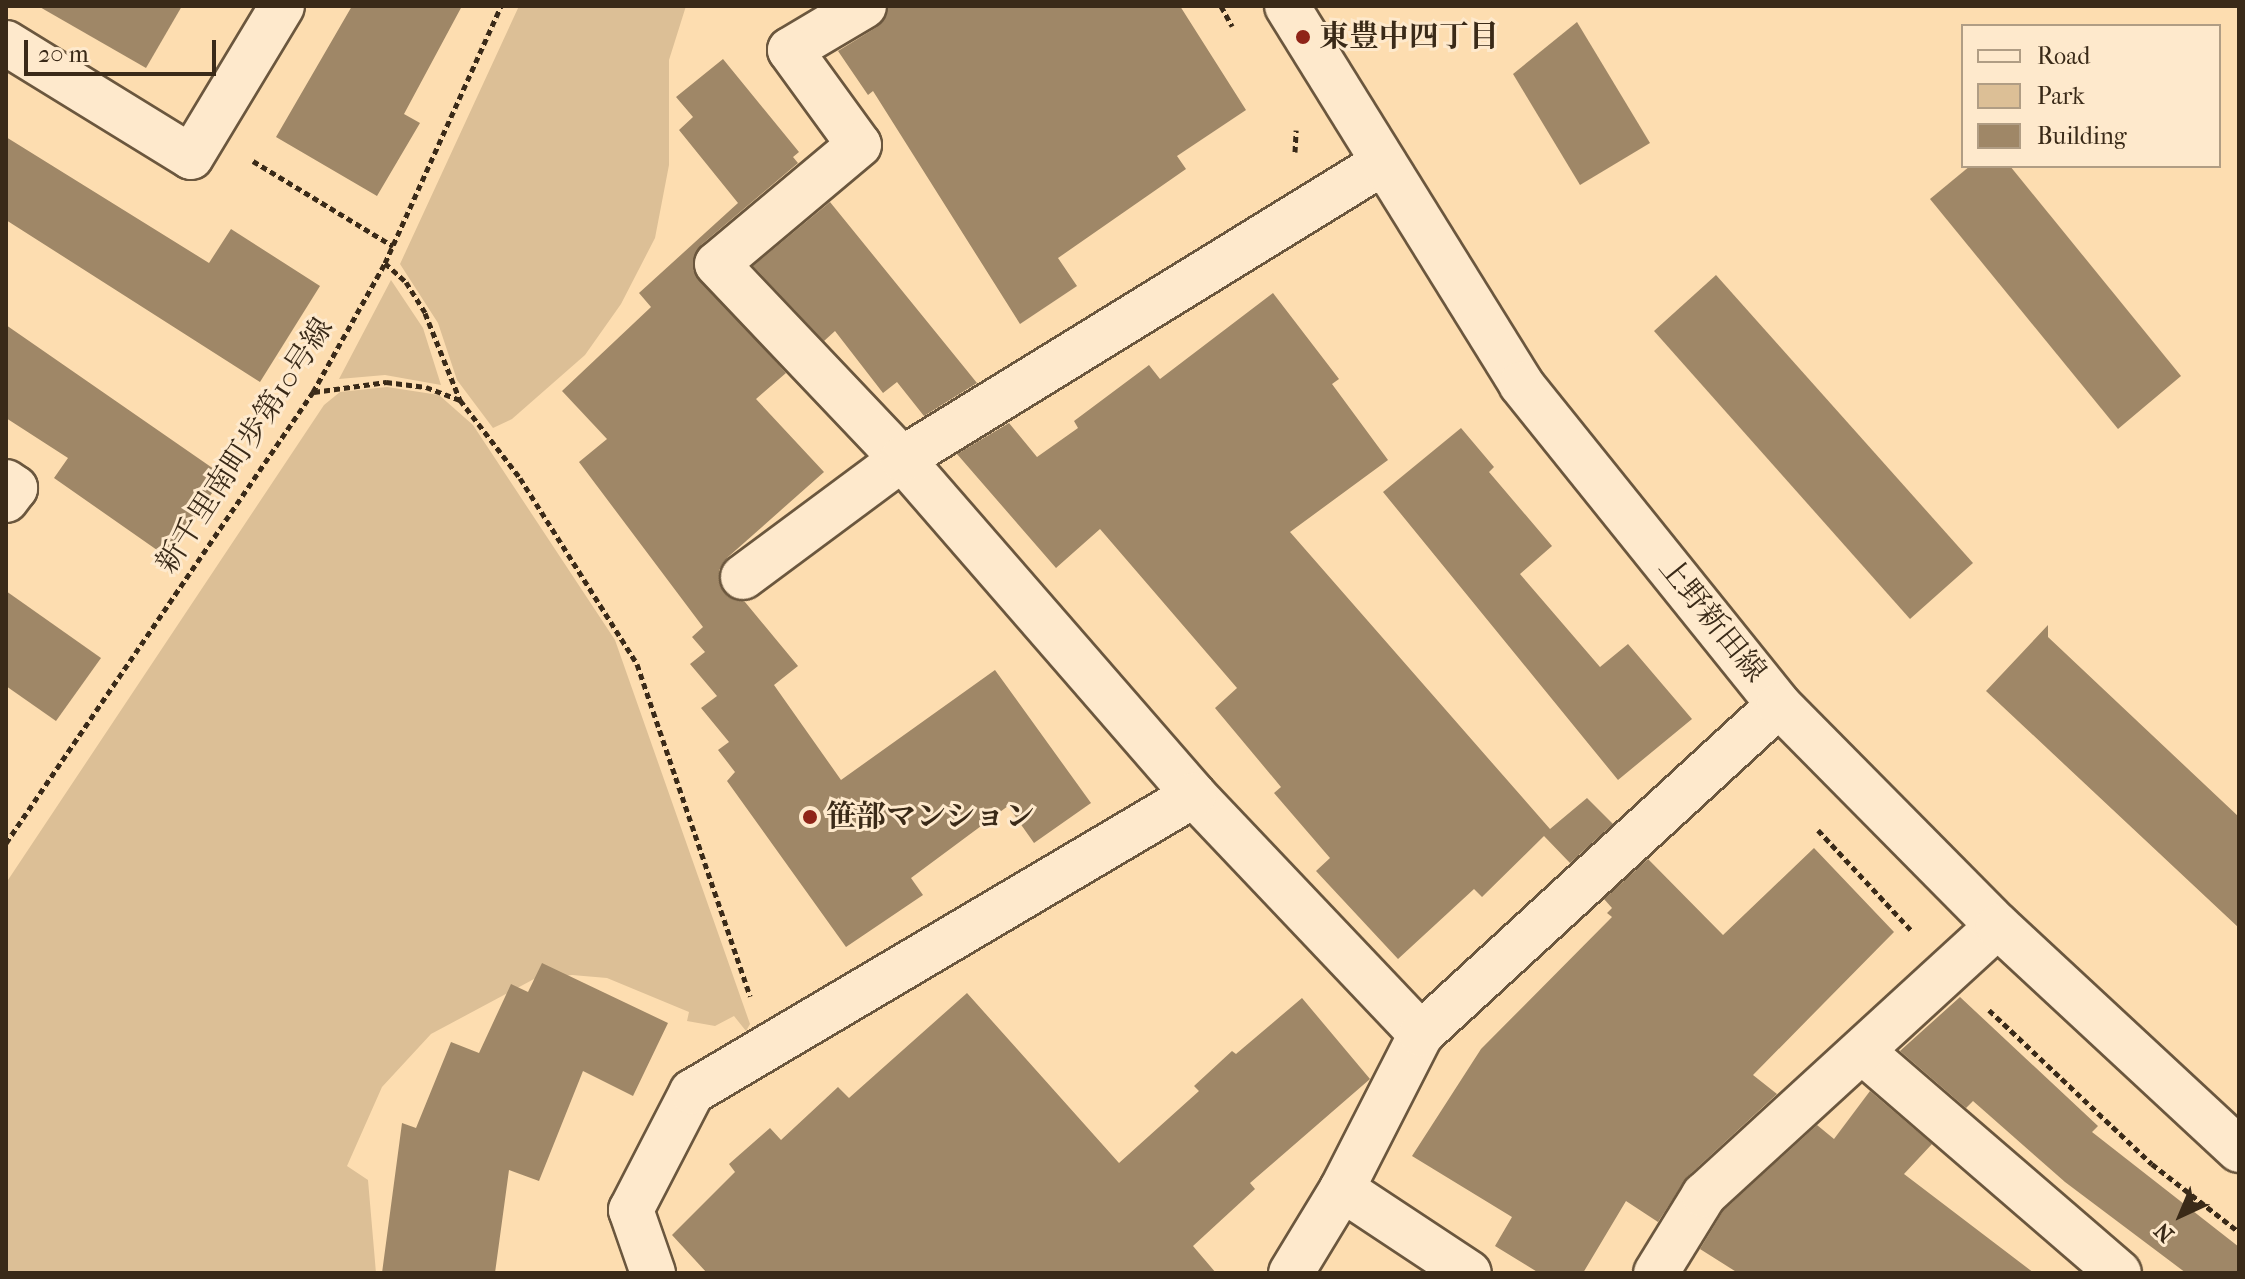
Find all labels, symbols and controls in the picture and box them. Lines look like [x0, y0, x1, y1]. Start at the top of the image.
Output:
place label: 東豊中四丁目 [1319, 19, 1499, 55]
scale bar [28, 24, 220, 74]
legend [1961, 24, 2221, 168]
marker: 東豊中四丁目 [1294, 28, 1312, 46]
text: 20 m [38, 40, 89, 68]
text: Road [2037, 42, 2090, 70]
text: Park [2037, 82, 2085, 110]
text: Building [2037, 122, 2127, 150]
street label: 新千里南町歩第10号線 [149, 312, 341, 580]
street label: 上野新田線 [1651, 550, 1773, 690]
place label: 笹部マンション [826, 799, 1036, 835]
marker: 笹部マンション [801, 808, 819, 826]
north arrow [2141, 1175, 2221, 1255]
text: N [2149, 1217, 2179, 1247]

